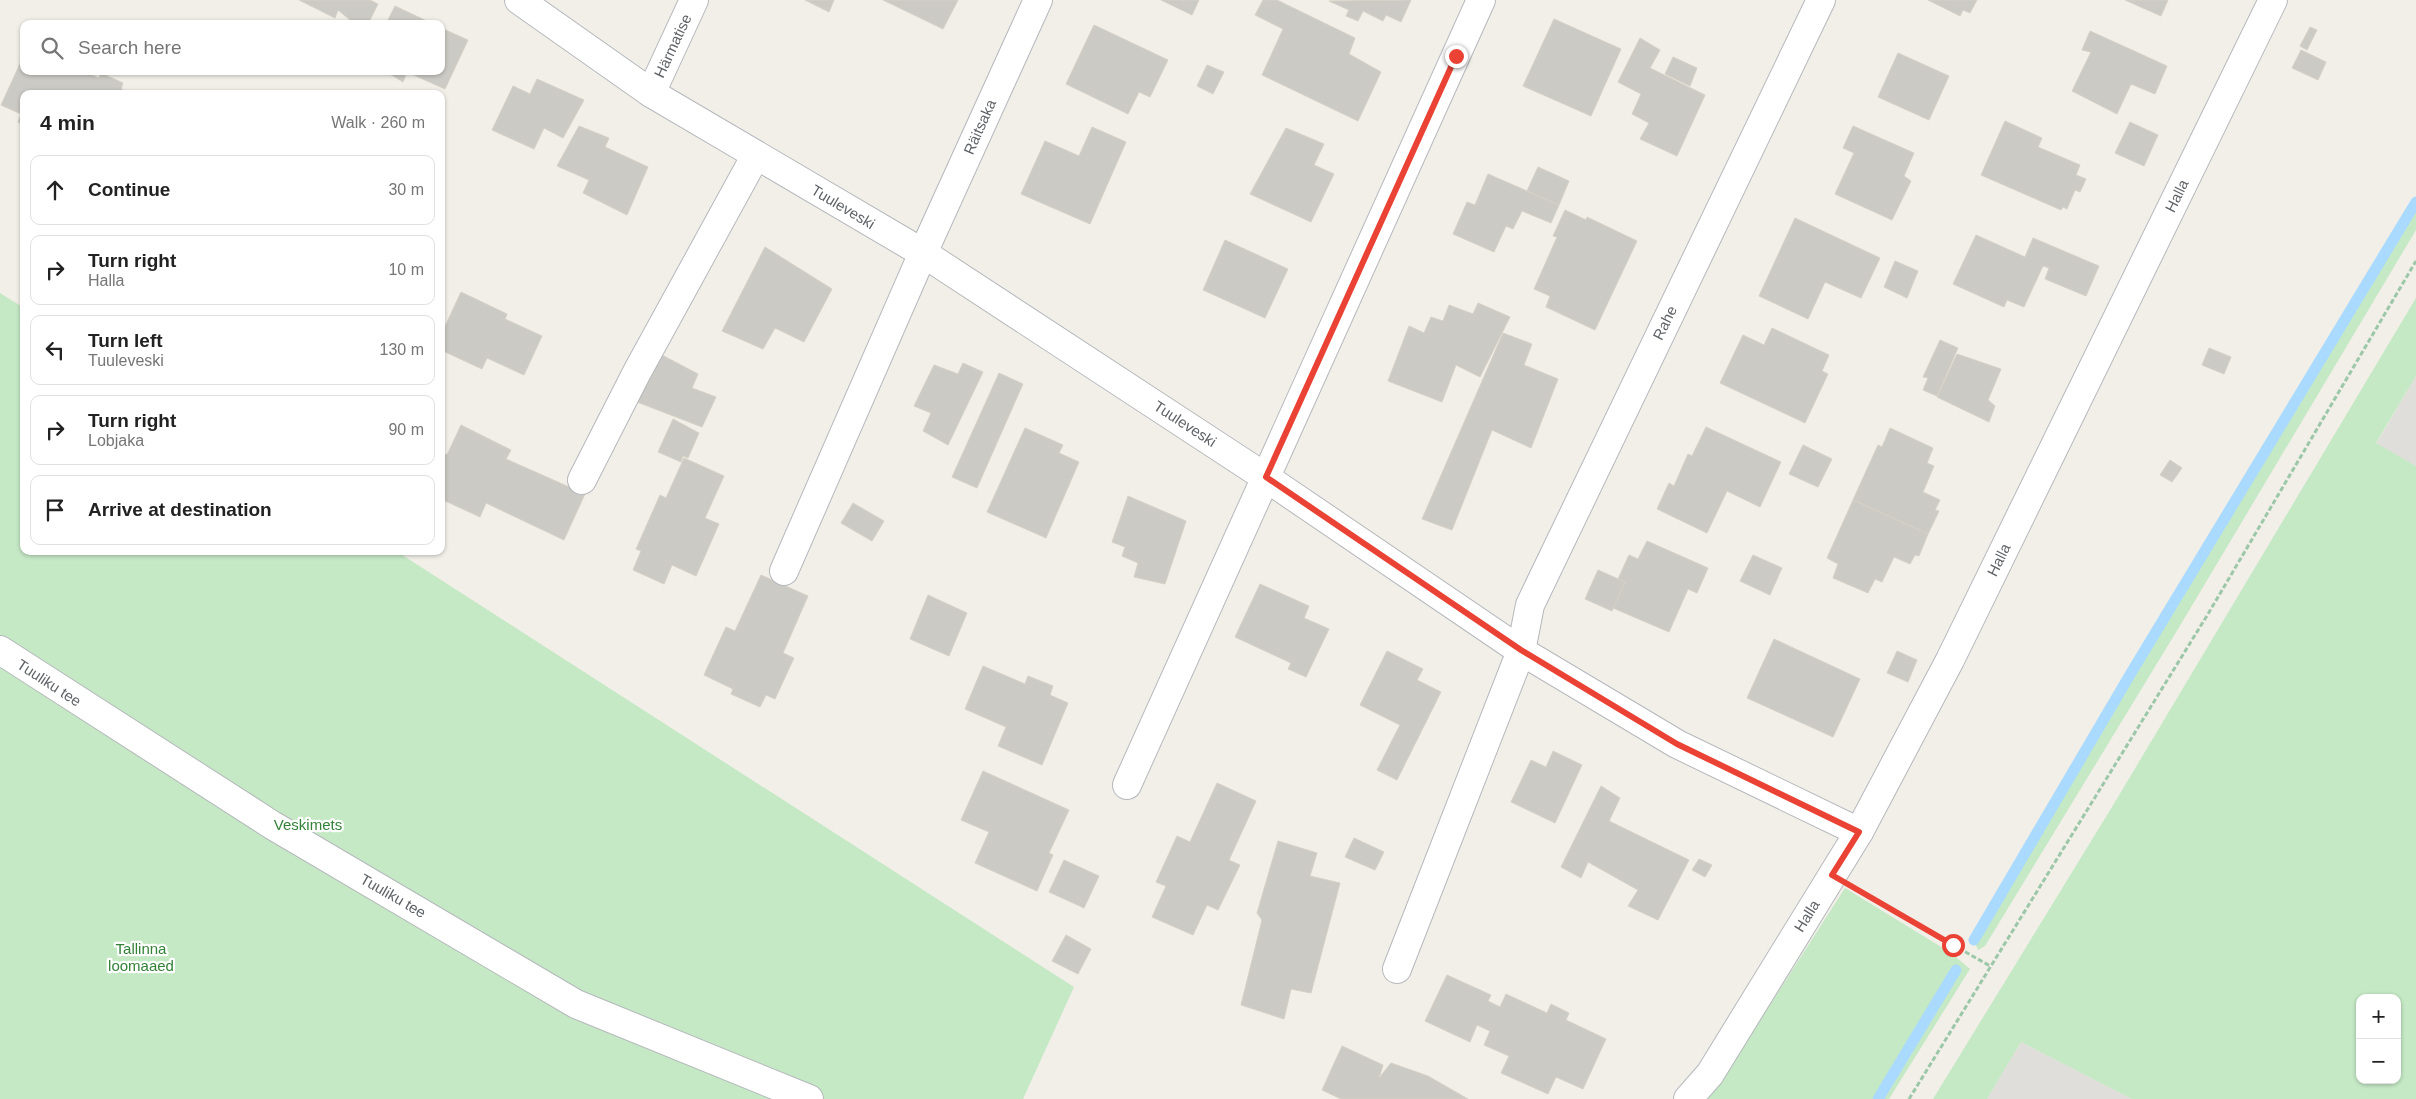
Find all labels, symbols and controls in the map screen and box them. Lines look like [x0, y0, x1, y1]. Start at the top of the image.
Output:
street label: Härmatise [650, 11, 695, 80]
search box [20, 20, 445, 75]
icon: search [38, 34, 66, 62]
text: Search here [78, 37, 182, 58]
route end [1445, 45, 1468, 68]
street label: Räitsaka [960, 96, 999, 157]
text: 4 min [40, 111, 95, 134]
text: Walk · 260 m [331, 114, 425, 131]
icon: ahead [41, 176, 69, 204]
street label: Halla [2161, 176, 2192, 215]
text: Continue [88, 179, 170, 200]
text: 30 m [388, 181, 424, 198]
street label: Tuuleveski [808, 181, 878, 232]
text: Turn right [88, 250, 176, 271]
icon: right [41, 256, 69, 284]
text: 10 m [388, 261, 424, 278]
text: Halla [88, 272, 124, 289]
street label: Rahe [1649, 303, 1680, 343]
text: Turn left [88, 330, 163, 351]
icon: left [41, 336, 69, 364]
text: 130 m [380, 341, 424, 358]
text: Tuuleveski [88, 352, 164, 369]
street label: Tuuleveski [1151, 397, 1220, 450]
text: Turn right [88, 410, 176, 431]
icon: right [41, 416, 69, 444]
text: 90 m [388, 421, 424, 438]
text: Lobjaka [88, 432, 144, 449]
icon: arrive [41, 496, 69, 524]
text: Arrive at destination [88, 499, 272, 520]
street label: Halla [1983, 540, 2014, 579]
street label: Tuuliku tee [14, 656, 84, 710]
park label: Veskimets [274, 816, 342, 833]
street label: Tuuliku tee [357, 870, 429, 921]
street label: Halla [1790, 896, 1823, 935]
route start [1942, 934, 1965, 957]
park label: Tallinna loomaaed [108, 940, 174, 974]
map controls [2356, 994, 2401, 1084]
button: + [2356, 994, 2401, 1039]
button: − [2356, 1039, 2401, 1084]

